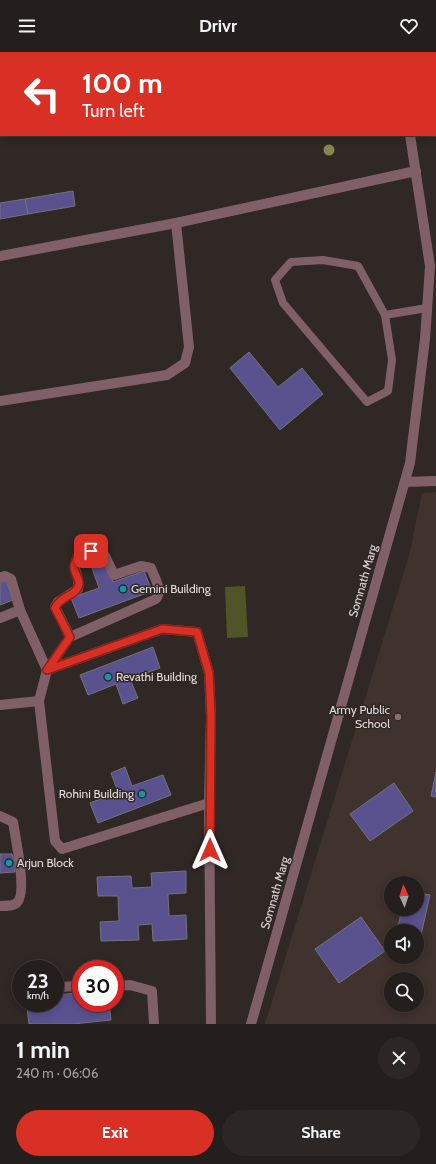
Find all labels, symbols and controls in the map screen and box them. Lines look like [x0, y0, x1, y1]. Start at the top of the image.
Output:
icon: menu [16, 15, 38, 37]
text: Drivr [199, 15, 237, 37]
icon: heart [398, 15, 420, 37]
text: 100 m [82, 66, 163, 100]
icon: left [16, 68, 68, 120]
text: Turn left [82, 100, 145, 122]
pin [74, 534, 108, 568]
icon: arrive [80, 540, 102, 562]
street label: Somnath Marg [345, 542, 380, 619]
place label: Gemini Building [131, 581, 212, 596]
marker: Gemini Building [118, 584, 128, 594]
place label: Revathi Building [116, 669, 198, 684]
marker: Revathi Building [103, 672, 113, 682]
place label: Army Public School [329, 702, 391, 731]
marker: Army Public School [393, 712, 403, 722]
place label: Rohini Building [59, 786, 135, 801]
marker: Rohini Building [137, 789, 147, 799]
position arrow [189, 829, 231, 871]
street label: Somnath Marg [257, 854, 292, 931]
place label: Arjun Block [17, 855, 74, 870]
marker: Arjun Block [4, 858, 14, 868]
north arrow [384, 876, 424, 916]
map controls [384, 876, 424, 1012]
button: sound [384, 924, 424, 964]
speed limit sign: 30 [72, 960, 124, 1012]
text: 23 [27, 969, 49, 993]
button: search [384, 972, 424, 1012]
text: km/h [27, 989, 49, 1002]
text: 1 min [16, 1035, 70, 1064]
button: close [378, 1037, 420, 1079]
text: 240 m · 06:06 [16, 1065, 98, 1081]
button: Exit [16, 1110, 214, 1156]
button: Share [222, 1110, 420, 1156]

